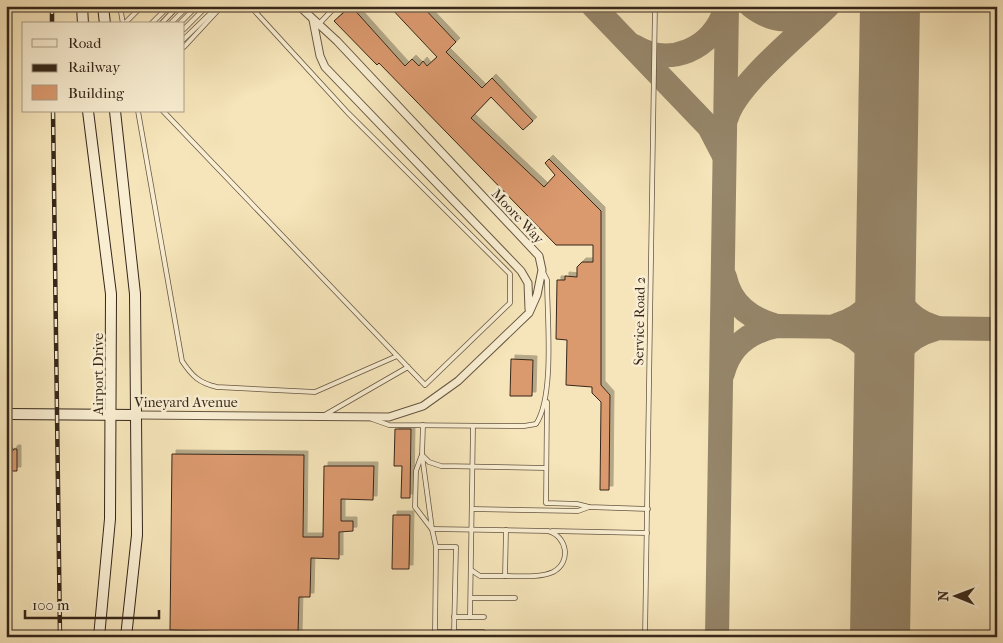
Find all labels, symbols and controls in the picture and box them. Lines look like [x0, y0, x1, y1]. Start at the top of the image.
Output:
legend [22, 22, 185, 112]
text: Road [68, 34, 102, 52]
text: Railway [68, 58, 121, 76]
text: Building [68, 84, 125, 102]
street label: Moore Way [488, 185, 548, 248]
street label: Service Road 2 [630, 277, 649, 365]
street label: Airport Drive [90, 333, 107, 416]
street label: Vineyard Avenue [133, 394, 238, 411]
north arrow [930, 570, 980, 620]
scale bar [25, 588, 159, 620]
text: N [935, 590, 952, 601]
text: 100 m [32, 596, 70, 614]

